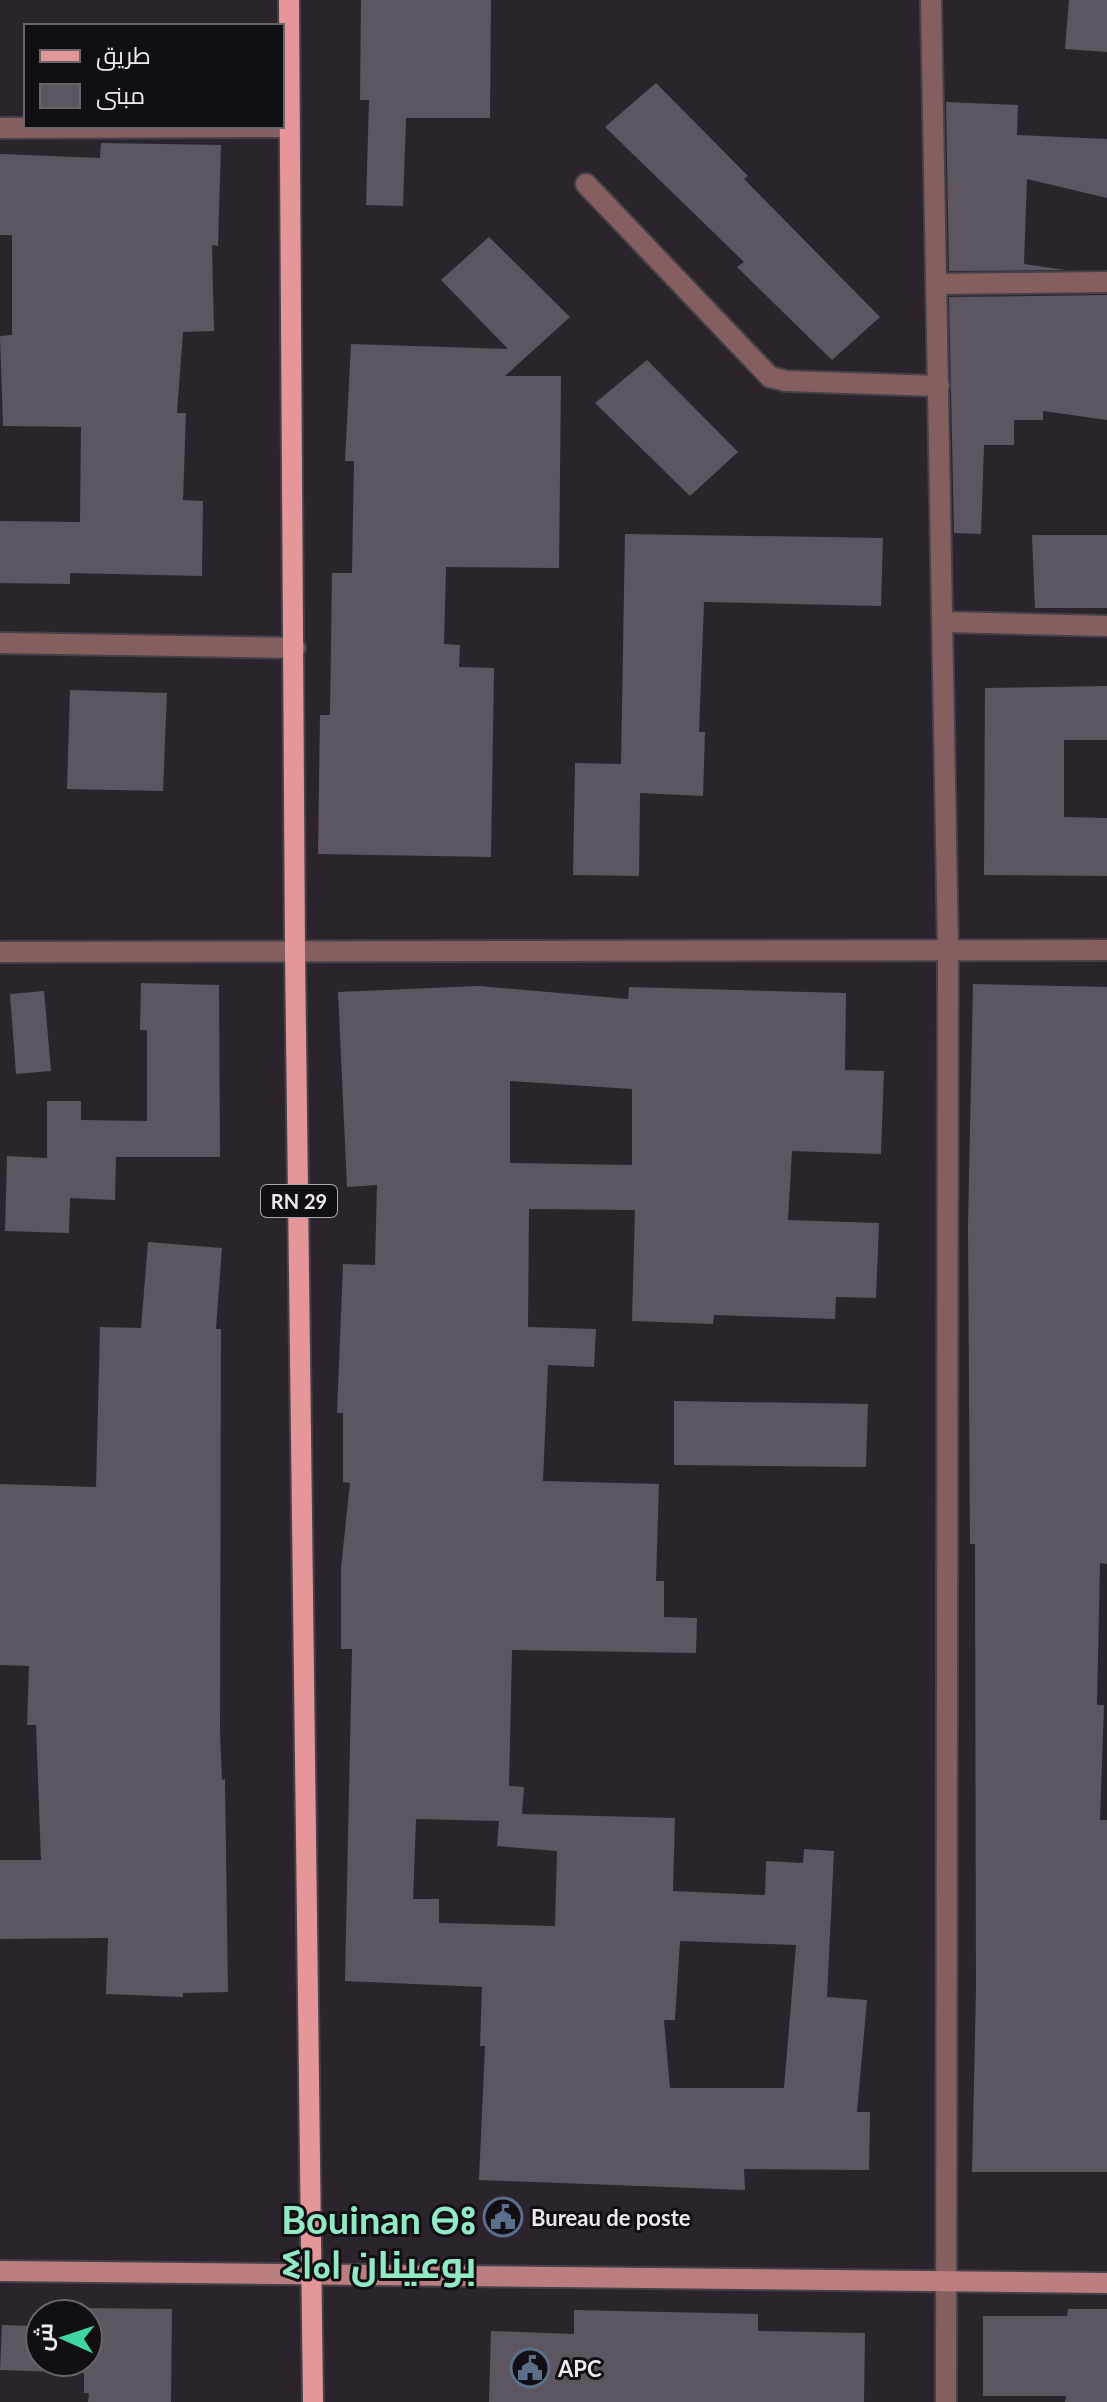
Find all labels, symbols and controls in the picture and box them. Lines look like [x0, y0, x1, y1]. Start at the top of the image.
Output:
legend [24, 24, 284, 128]
text: طريق [96, 40, 151, 71]
text: مبنى [96, 80, 145, 110]
road number: RN 29 [261, 1185, 337, 1217]
district label: Bouinan ⴱⵓ ⵉⵏⴰⵏ بوعينان [281, 2196, 477, 2288]
public building icon: Bureau de poste [482, 2196, 524, 2238]
place label: Bureau de poste [531, 2204, 691, 2231]
north arrow [24, 2298, 104, 2378]
text: ش [29, 2322, 59, 2352]
public building icon: APC [509, 2347, 551, 2389]
place label: APC [557, 2355, 602, 2382]

